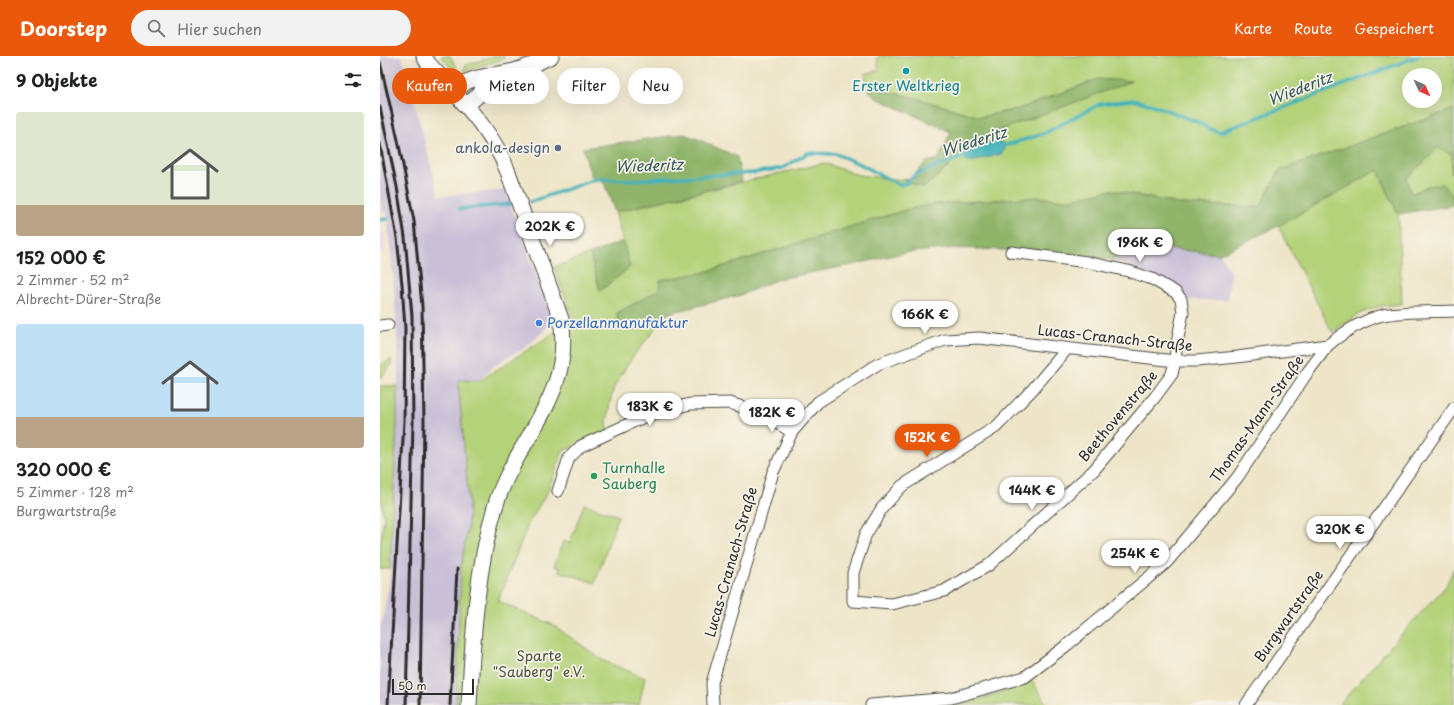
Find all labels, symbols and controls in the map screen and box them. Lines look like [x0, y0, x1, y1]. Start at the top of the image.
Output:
search box [131, 10, 411, 46]
text: Doorstep [20, 14, 107, 42]
icon: search [145, 17, 167, 39]
text: Hier suchen [177, 17, 262, 40]
text: Karte [1234, 18, 1272, 39]
text: Route [1294, 18, 1332, 39]
text: Gespeichert [1354, 18, 1434, 39]
water label: Wiederitz [1264, 64, 1337, 110]
marker: Erster Weltkrieg [901, 66, 911, 76]
text: 9 Objekte [16, 67, 97, 93]
chip: Kaufen [392, 68, 467, 104]
chip: Mieten [475, 68, 549, 104]
chip: Filter [557, 68, 620, 104]
chip: Neu [628, 68, 683, 104]
north arrow [1402, 68, 1442, 108]
map controls [1402, 68, 1442, 108]
icon: filters [342, 69, 364, 91]
place label: Erster Weltkrieg [852, 75, 960, 96]
water label: Wiederitz [938, 119, 1011, 161]
place label: ankola-design [455, 137, 550, 158]
icon: home [154, 138, 226, 210]
marker: ankola-design [553, 143, 563, 153]
water label: Wiederitz [615, 152, 685, 177]
pin: 202K € [517, 213, 583, 247]
text: 202K € [525, 216, 575, 235]
pin: 196K € [1107, 229, 1173, 263]
text: 196K € [1117, 232, 1163, 251]
text: 152 000 € [16, 244, 106, 270]
text: 2 Zimmer · 52 m² [16, 270, 129, 289]
text: Albrecht-Dürer-Straße [16, 289, 161, 308]
pin: 166K € [892, 301, 958, 335]
text: 166K € [901, 304, 949, 323]
place label: Porzellanmanufaktur [547, 312, 688, 333]
marker: Porzellanmanufaktur [534, 318, 544, 328]
street label: Lucas-Cranach-Straße [1037, 319, 1193, 356]
icon: home [154, 350, 226, 422]
street label: Thomas-Mann-Straße [1205, 351, 1309, 487]
street label: Beethovenstraße [1073, 365, 1162, 466]
pin: 183K € [617, 393, 683, 427]
text: 183K € [627, 396, 673, 415]
pin: 182K € [739, 399, 805, 433]
text: 182K € [748, 402, 796, 421]
pin: 152K € [894, 424, 960, 458]
text: 152K € [904, 427, 950, 446]
text: 320 000 € [16, 456, 111, 482]
place label: Turnhalle Sauberg [602, 457, 666, 494]
marker: Turnhalle Sauberg [589, 471, 599, 481]
pin: 144K € [999, 477, 1065, 511]
text: 144K € [1008, 480, 1056, 499]
text: 5 Zimmer · 128 m² [16, 482, 134, 501]
street label: Lucas-Cranach-Straße [699, 484, 762, 639]
text: Burgwartstraße [16, 501, 116, 520]
pin: 320K € [1307, 516, 1373, 550]
text: 320K € [1315, 519, 1365, 538]
pin: 254K € [1102, 540, 1168, 574]
text: 254K € [1110, 543, 1160, 562]
street label: Burgwartstraße [1249, 565, 1328, 666]
park label: Sparte "Sauberg" e.V. [493, 645, 585, 682]
scale bar [392, 677, 474, 696]
text: 50 m [398, 677, 427, 694]

